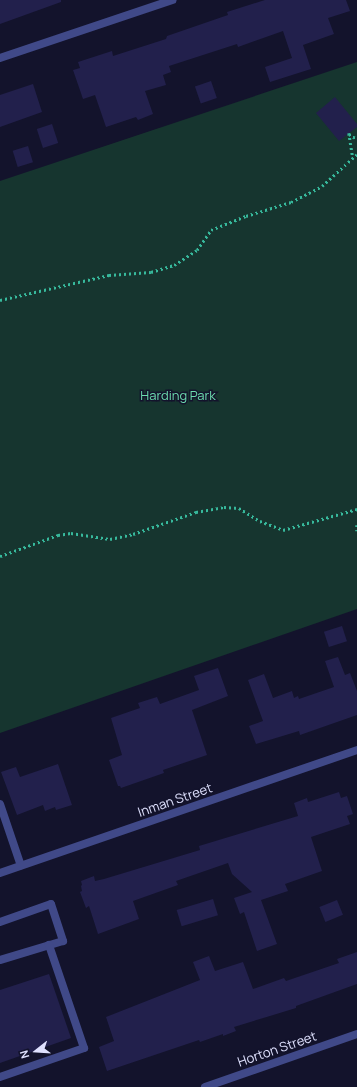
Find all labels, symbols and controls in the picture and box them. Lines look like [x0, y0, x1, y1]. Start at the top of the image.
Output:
park label: Harding Park [140, 387, 216, 403]
street label: Inman Street [136, 780, 214, 820]
street label: Horton Street [235, 1028, 319, 1070]
north arrow [16, 1031, 56, 1071]
text: N [16, 1049, 32, 1061]

